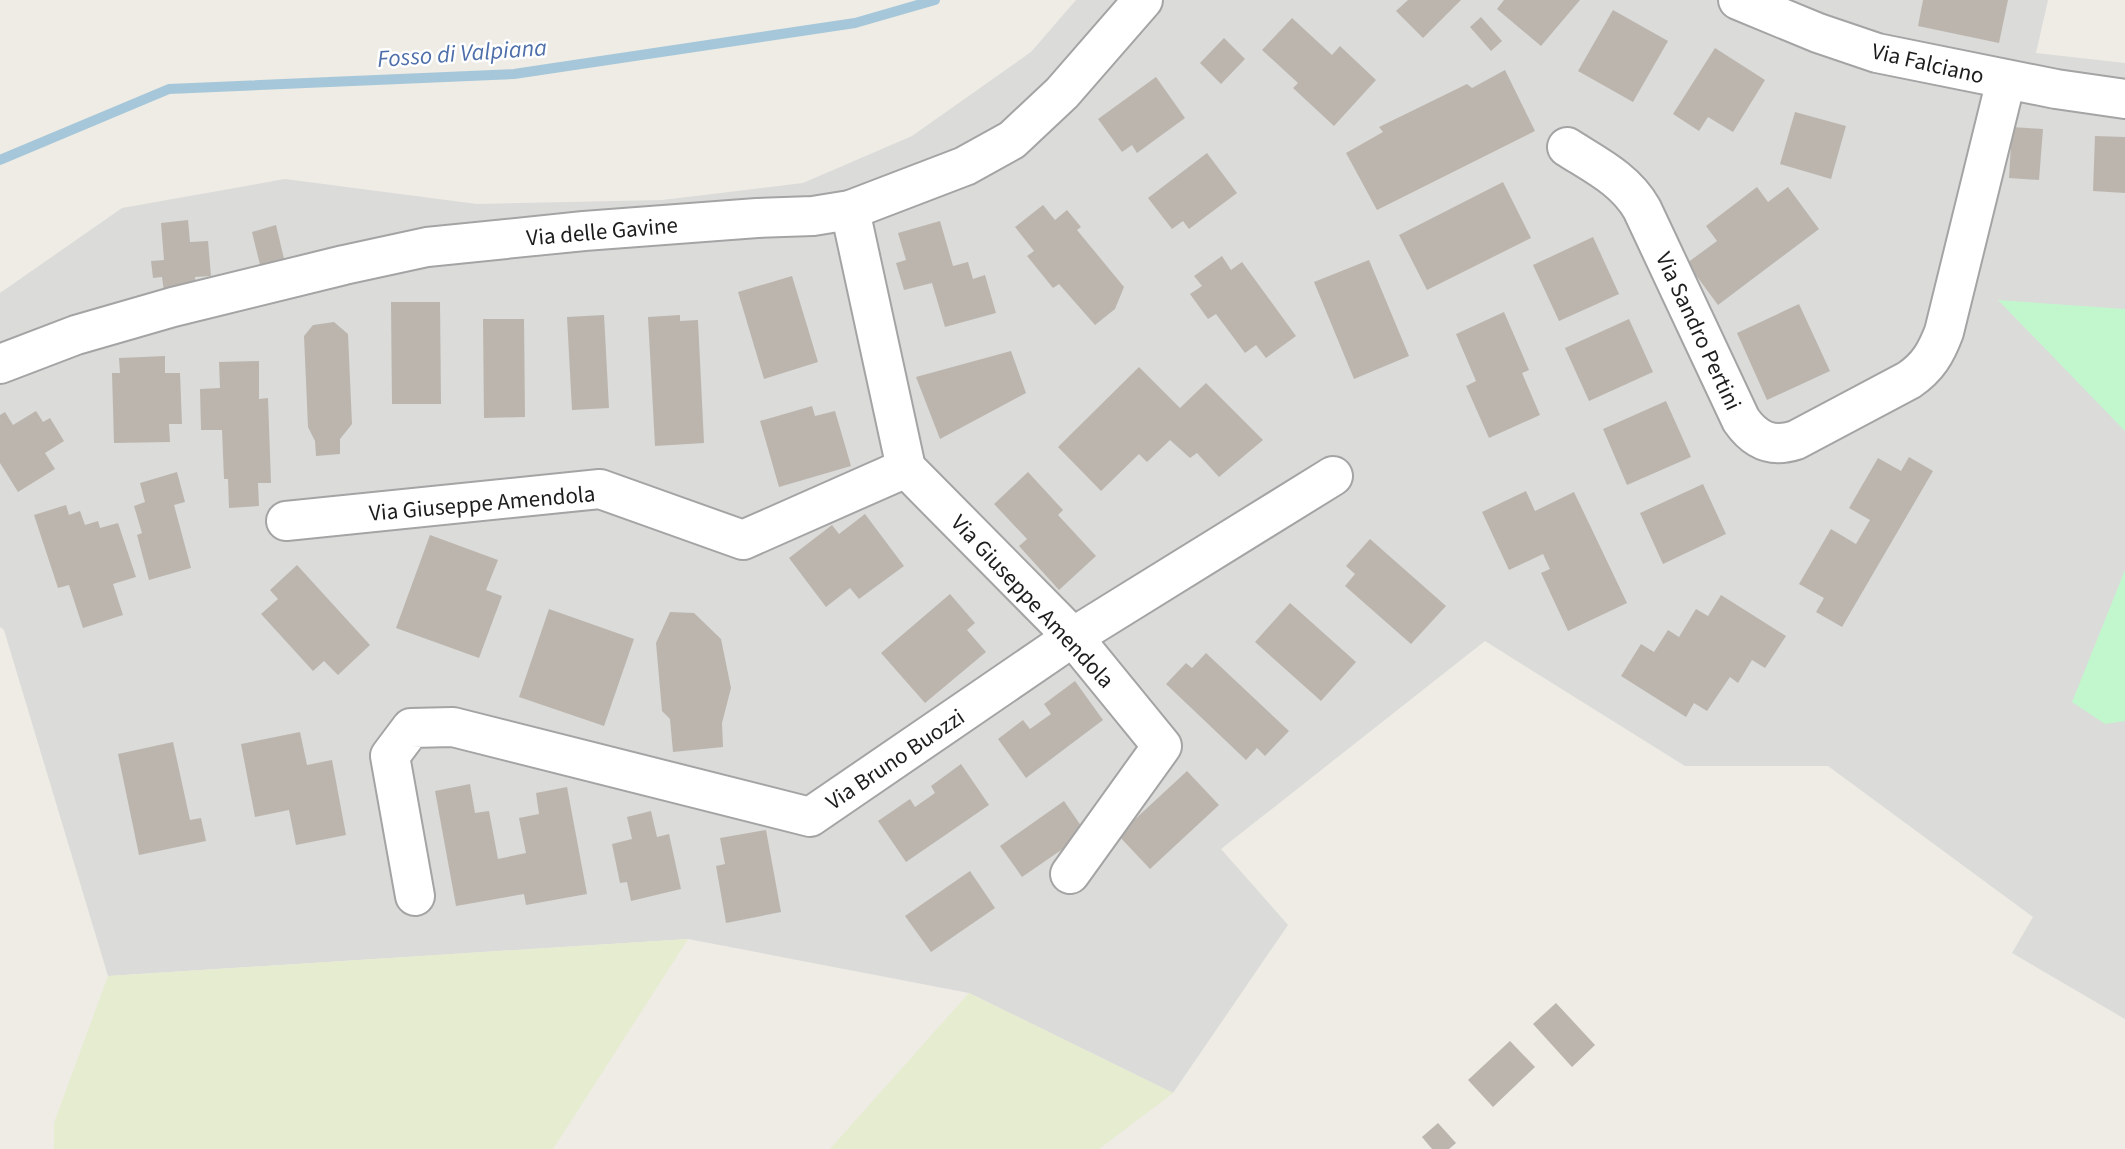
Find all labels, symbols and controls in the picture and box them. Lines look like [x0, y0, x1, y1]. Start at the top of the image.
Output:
water label: Fosso di Valpiana [376, 30, 548, 77]
street label: Via Falciano [1868, 35, 1987, 92]
street label: Via delle Gavine [525, 208, 679, 255]
street label: Via Sandro Pertini [1647, 247, 1750, 416]
street label: Via Giuseppe Amendola [368, 477, 596, 530]
street label: Via Giuseppe Amendola [943, 507, 1122, 696]
street label: Via Bruno Buozzi [819, 701, 971, 818]

